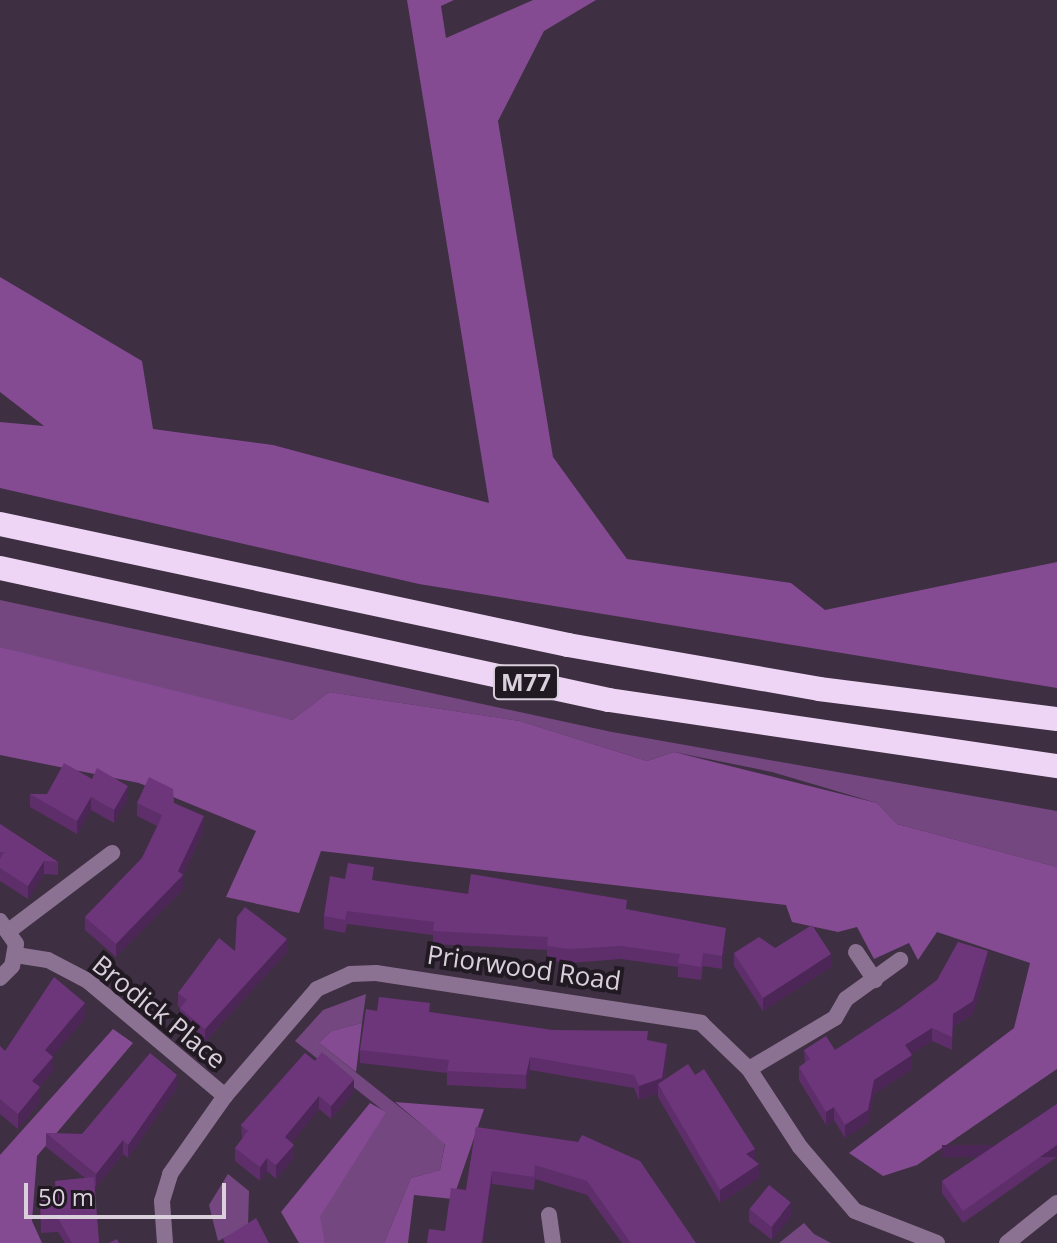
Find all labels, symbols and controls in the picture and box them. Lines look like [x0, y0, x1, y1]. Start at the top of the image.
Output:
road number: M77 [492, 662, 560, 702]
street label: Priorwood Road [425, 939, 623, 997]
street label: Brodick Place [86, 949, 232, 1075]
scale bar [28, 1167, 230, 1217]
text: 50 m [38, 1180, 94, 1213]

